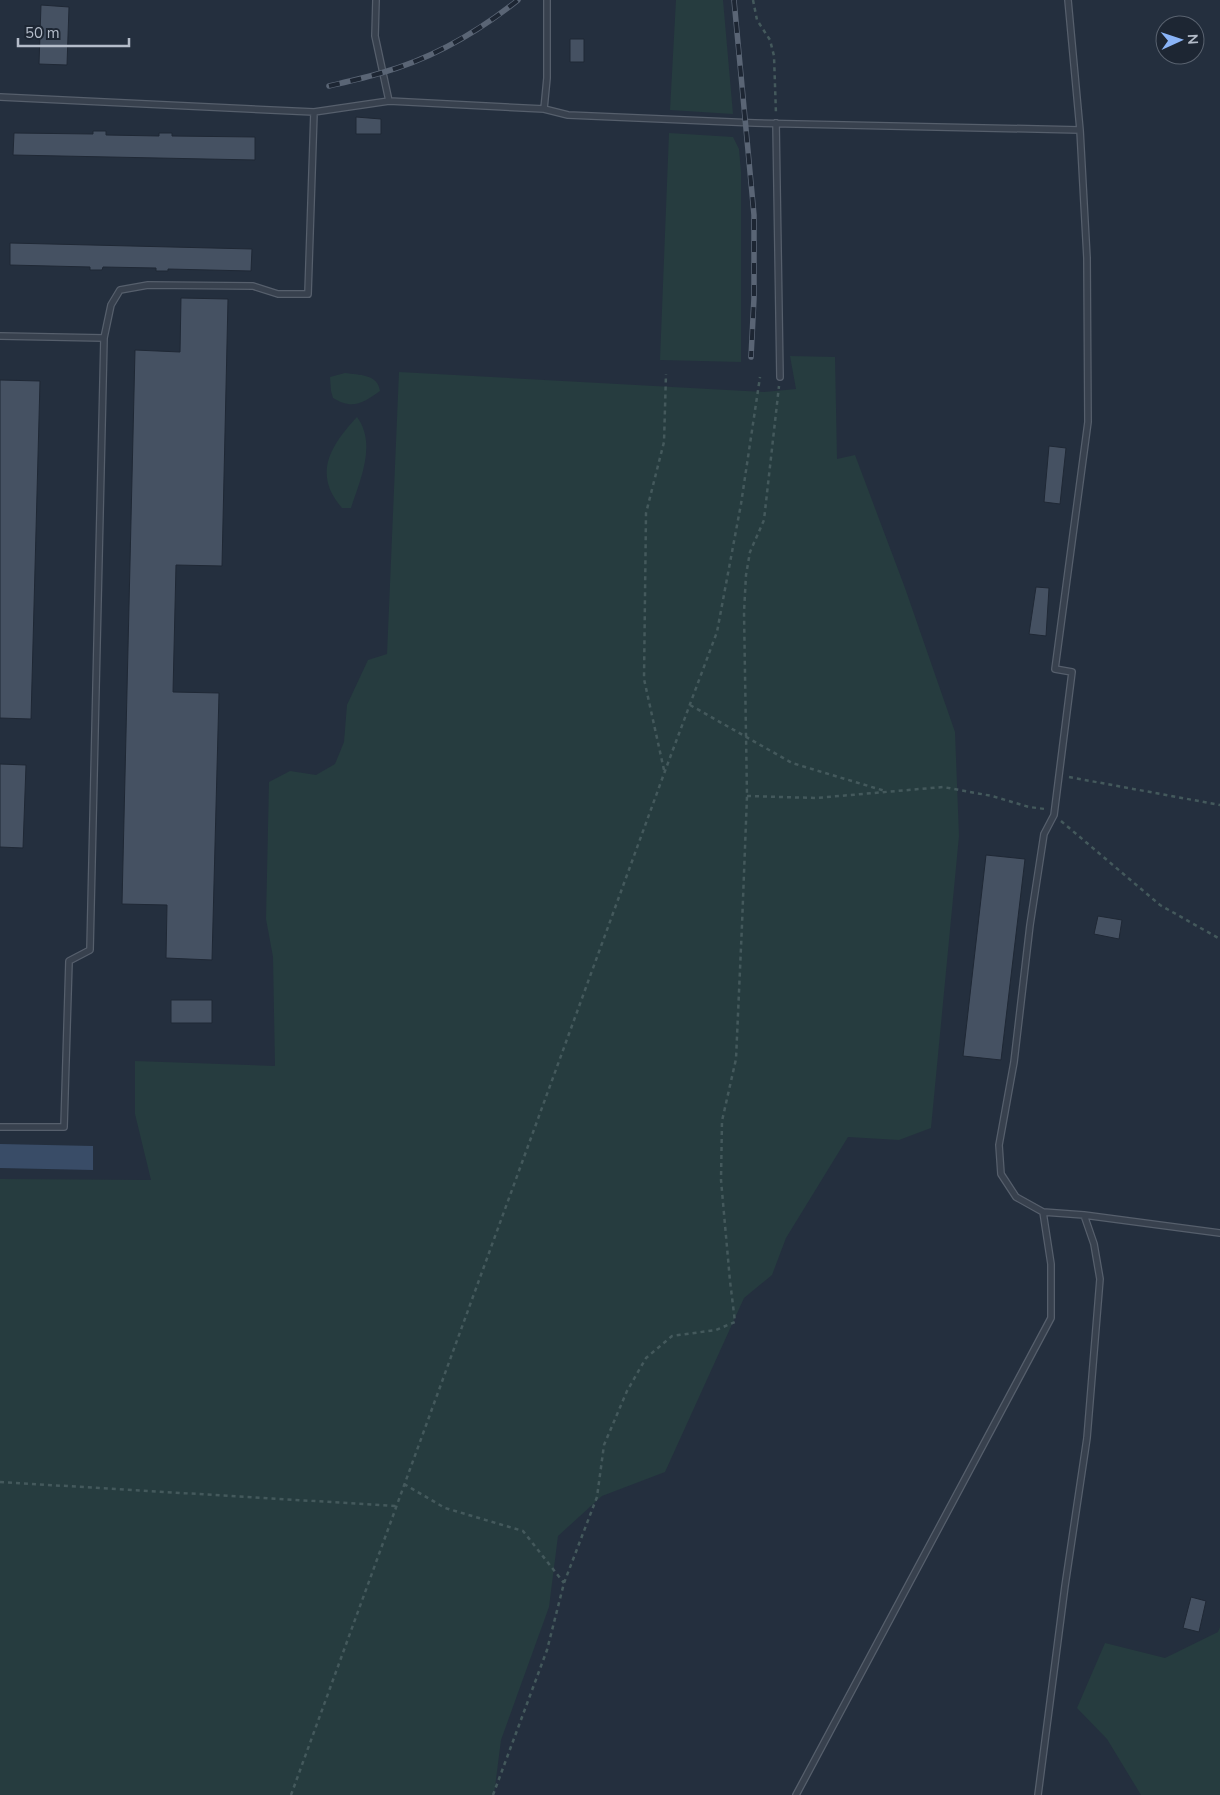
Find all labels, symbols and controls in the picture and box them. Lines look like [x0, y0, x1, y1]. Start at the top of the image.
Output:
scale bar [18, 15, 129, 47]
north arrow [1155, 15, 1205, 65]
text: 50 m [25, 23, 60, 43]
text: N [1183, 34, 1202, 45]

